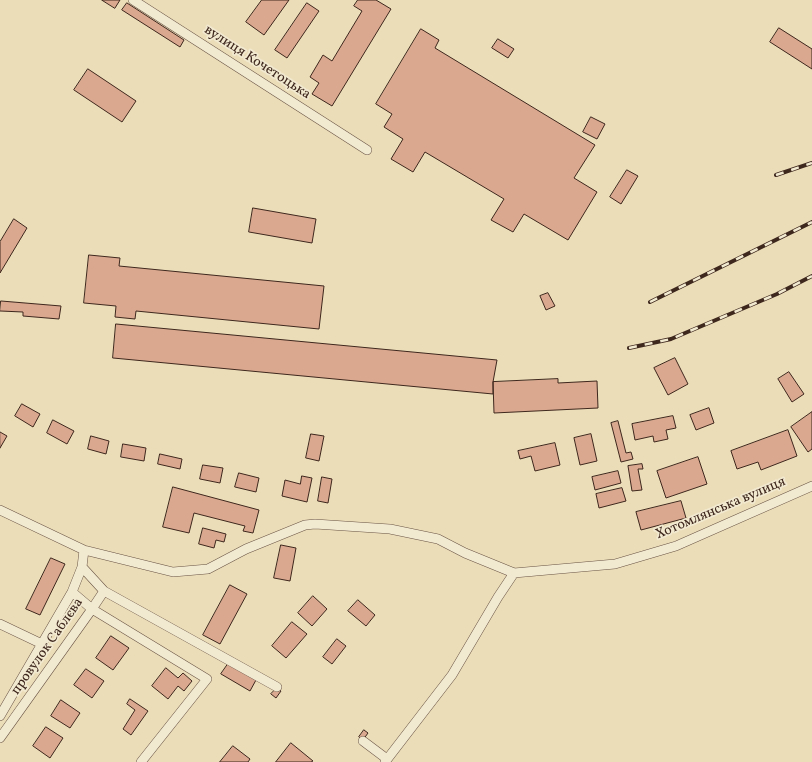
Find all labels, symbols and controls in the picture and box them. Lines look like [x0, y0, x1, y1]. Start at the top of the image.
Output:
street label: вулиця Кочетоцька [201, 22, 313, 104]
street label: Хотомлянська вулиця [654, 474, 788, 544]
street label: провулок Саблєва [8, 595, 88, 699]

